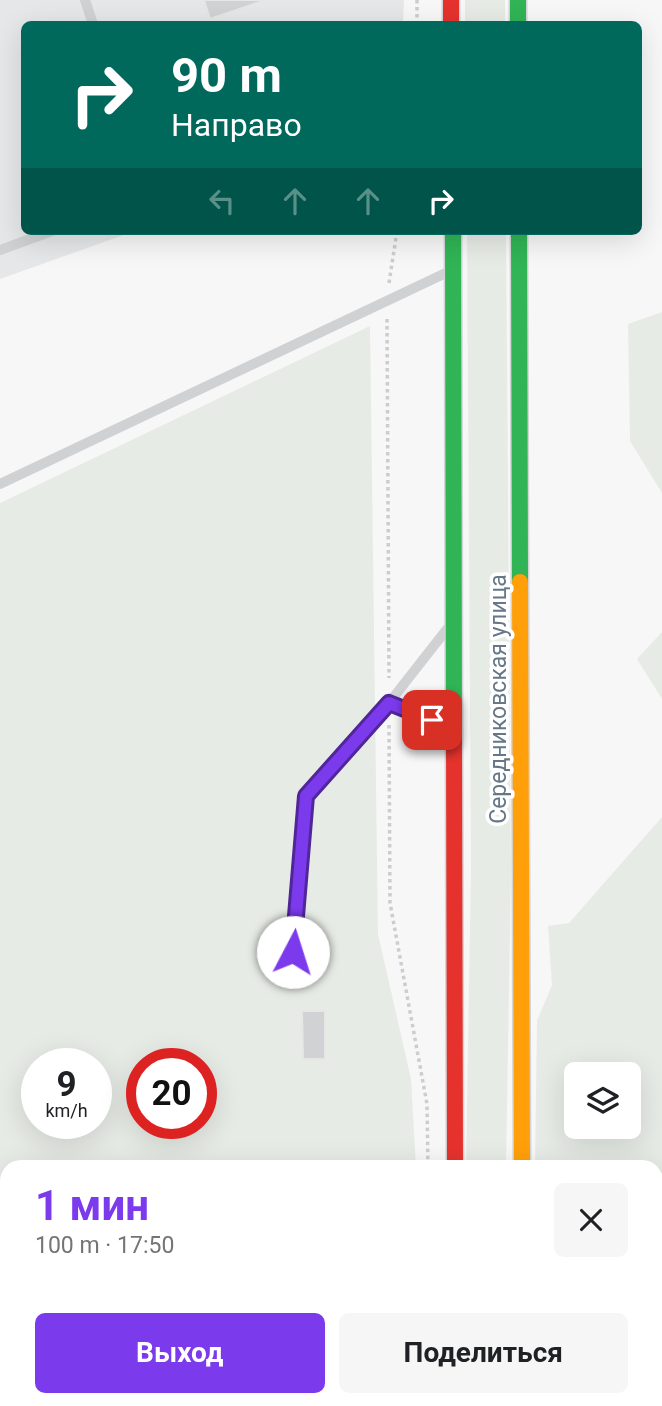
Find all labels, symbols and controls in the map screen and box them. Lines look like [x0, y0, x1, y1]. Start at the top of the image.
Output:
text: 90 m [171, 47, 282, 104]
icon: right [56, 49, 147, 140]
text: Направо [171, 106, 302, 144]
icon: left [203, 182, 241, 220]
icon: ahead [276, 182, 314, 220]
icon: ahead [349, 182, 387, 220]
icon: right [422, 182, 460, 220]
street label: Середниковская улица [485, 574, 512, 824]
pin [402, 690, 462, 750]
icon: arrive [413, 701, 451, 739]
position arrow [256, 915, 330, 989]
speed limit sign: 20 [126, 1048, 217, 1139]
map controls [564, 1062, 641, 1139]
button: layers [564, 1062, 641, 1139]
text: 9 [56, 1064, 77, 1105]
text: km/h [45, 1100, 88, 1121]
text: 1 мин [35, 1181, 149, 1230]
button: close [554, 1183, 628, 1257]
text: 100 m · 17:50 [35, 1232, 174, 1259]
button: Выход [35, 1313, 325, 1393]
button: Поделиться [339, 1313, 628, 1393]

